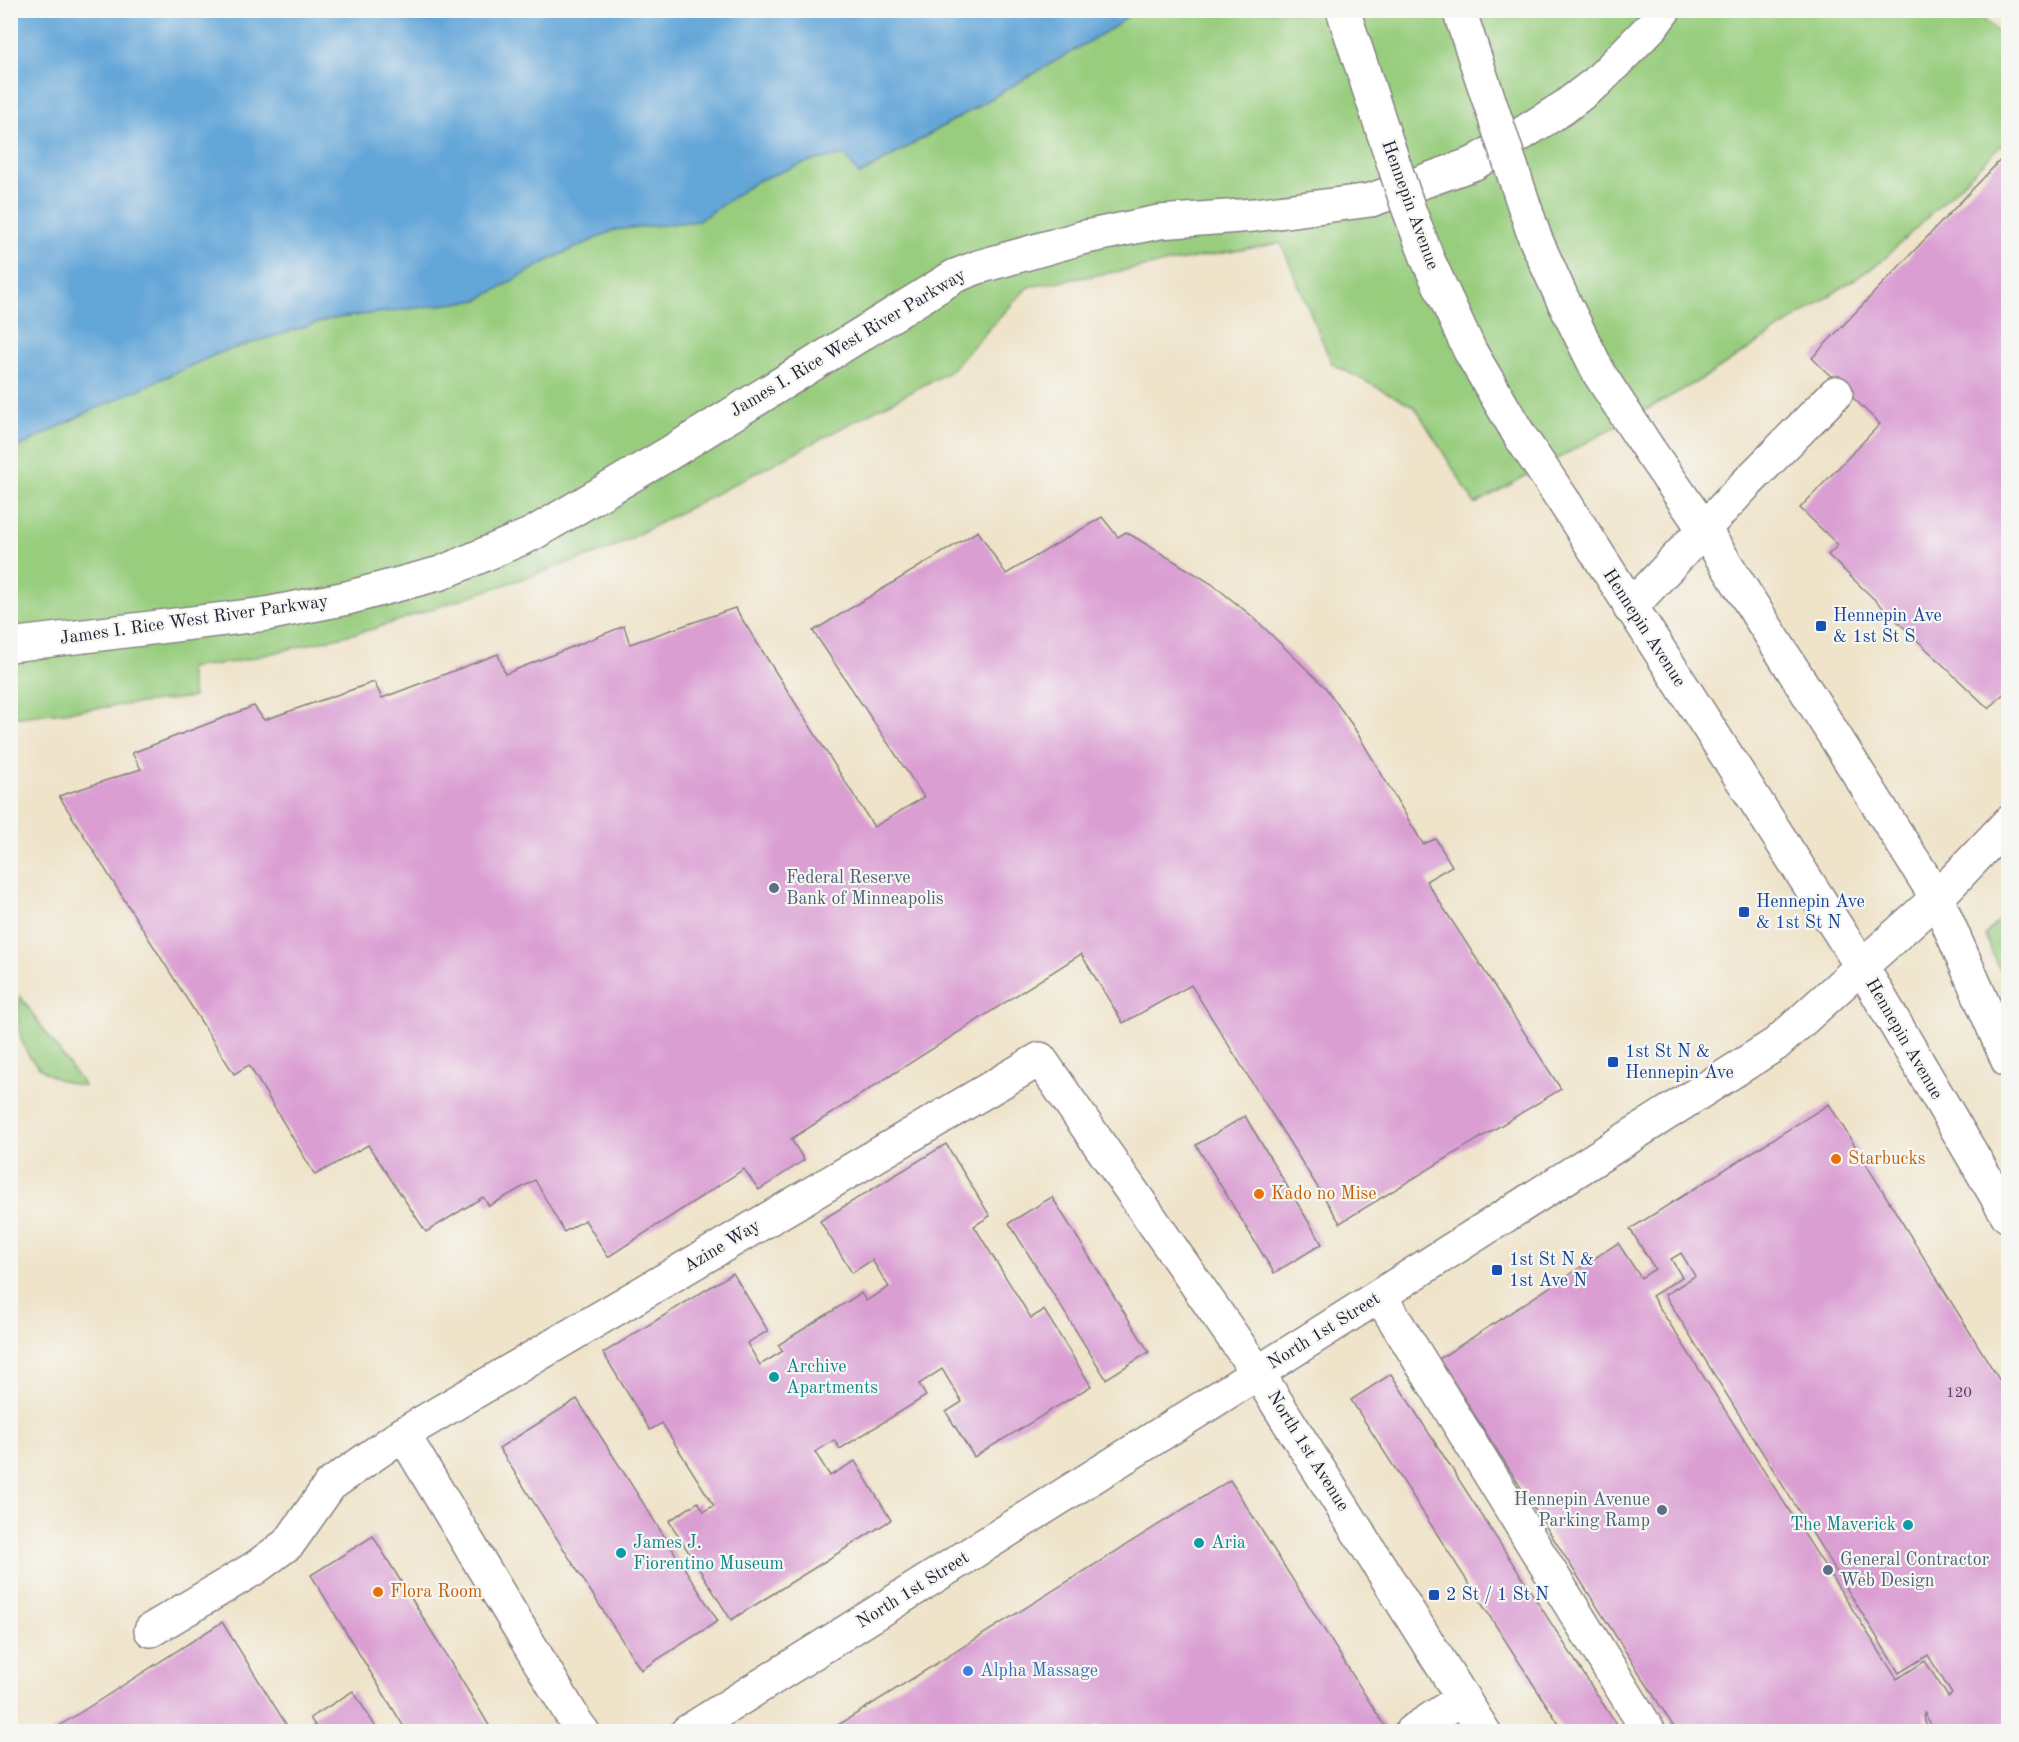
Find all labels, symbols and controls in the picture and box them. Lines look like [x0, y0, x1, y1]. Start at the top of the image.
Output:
street label: Hennepin Avenue [1378, 138, 1442, 272]
street label: James I. Rice West River Parkway [727, 265, 969, 420]
street label: Hennepin Avenue [1599, 566, 1689, 690]
street label: James I. Rice West River Parkway [59, 592, 330, 648]
place label: Hennepin Ave & 1st St S [1833, 607, 1942, 646]
marker: Hennepin Ave & 1st St S [1814, 619, 1828, 633]
place label: Federal Reserve Bank of Minneapolis [786, 869, 944, 908]
marker: Federal Reserve Bank of Minneapolis [767, 881, 781, 895]
place label: Hennepin Ave & 1st St N [1756, 893, 1865, 932]
marker: Hennepin Ave & 1st St N [1737, 905, 1751, 919]
street label: Hennepin Avenue [1862, 975, 1946, 1103]
place label: 1st St N & Hennepin Ave [1625, 1043, 1734, 1082]
marker: 1st St N & Hennepin Ave [1606, 1055, 1620, 1069]
place label: Starbucks [1848, 1150, 1926, 1168]
marker: Starbucks [1829, 1152, 1843, 1166]
place label: Kado no Mise [1271, 1185, 1377, 1203]
marker: Kado no Mise [1252, 1187, 1266, 1201]
street label: Azine Way [681, 1216, 764, 1276]
place label: 1st St N & 1st Ave N [1509, 1251, 1594, 1290]
marker: 1st St N & 1st Ave N [1490, 1263, 1504, 1277]
street label: North 1st Street [1265, 1289, 1383, 1373]
place label: Archive Apartments [786, 1358, 878, 1397]
marker: Archive Apartments [767, 1370, 781, 1384]
house number: 120 [1946, 1386, 1972, 1401]
street label: North 1st Avenue [1264, 1388, 1352, 1514]
place label: Hennepin Avenue Parking Ramp [1514, 1491, 1650, 1530]
marker: Hennepin Avenue Parking Ramp [1655, 1503, 1669, 1517]
place label: The Maverick [1790, 1516, 1896, 1534]
marker: The Maverick [1901, 1518, 1915, 1532]
place label: James J. Fiorentino Museum [633, 1534, 784, 1573]
place label: Aria [1211, 1534, 1246, 1552]
marker: Aria [1192, 1536, 1206, 1550]
marker: James J. Fiorentino Museum [614, 1546, 628, 1560]
street label: North 1st Street [854, 1548, 972, 1632]
place label: General Contractor Web Design [1840, 1551, 1990, 1590]
marker: General Contractor Web Design [1821, 1563, 1835, 1577]
place label: Flora Room [390, 1583, 482, 1601]
marker: Flora Room [371, 1585, 385, 1599]
place label: 2 St / 1 St N [1446, 1586, 1549, 1604]
marker: 2 St / 1 St N [1427, 1588, 1441, 1602]
place label: Alpha Massage [980, 1662, 1098, 1680]
marker: Alpha Massage [961, 1664, 975, 1678]

